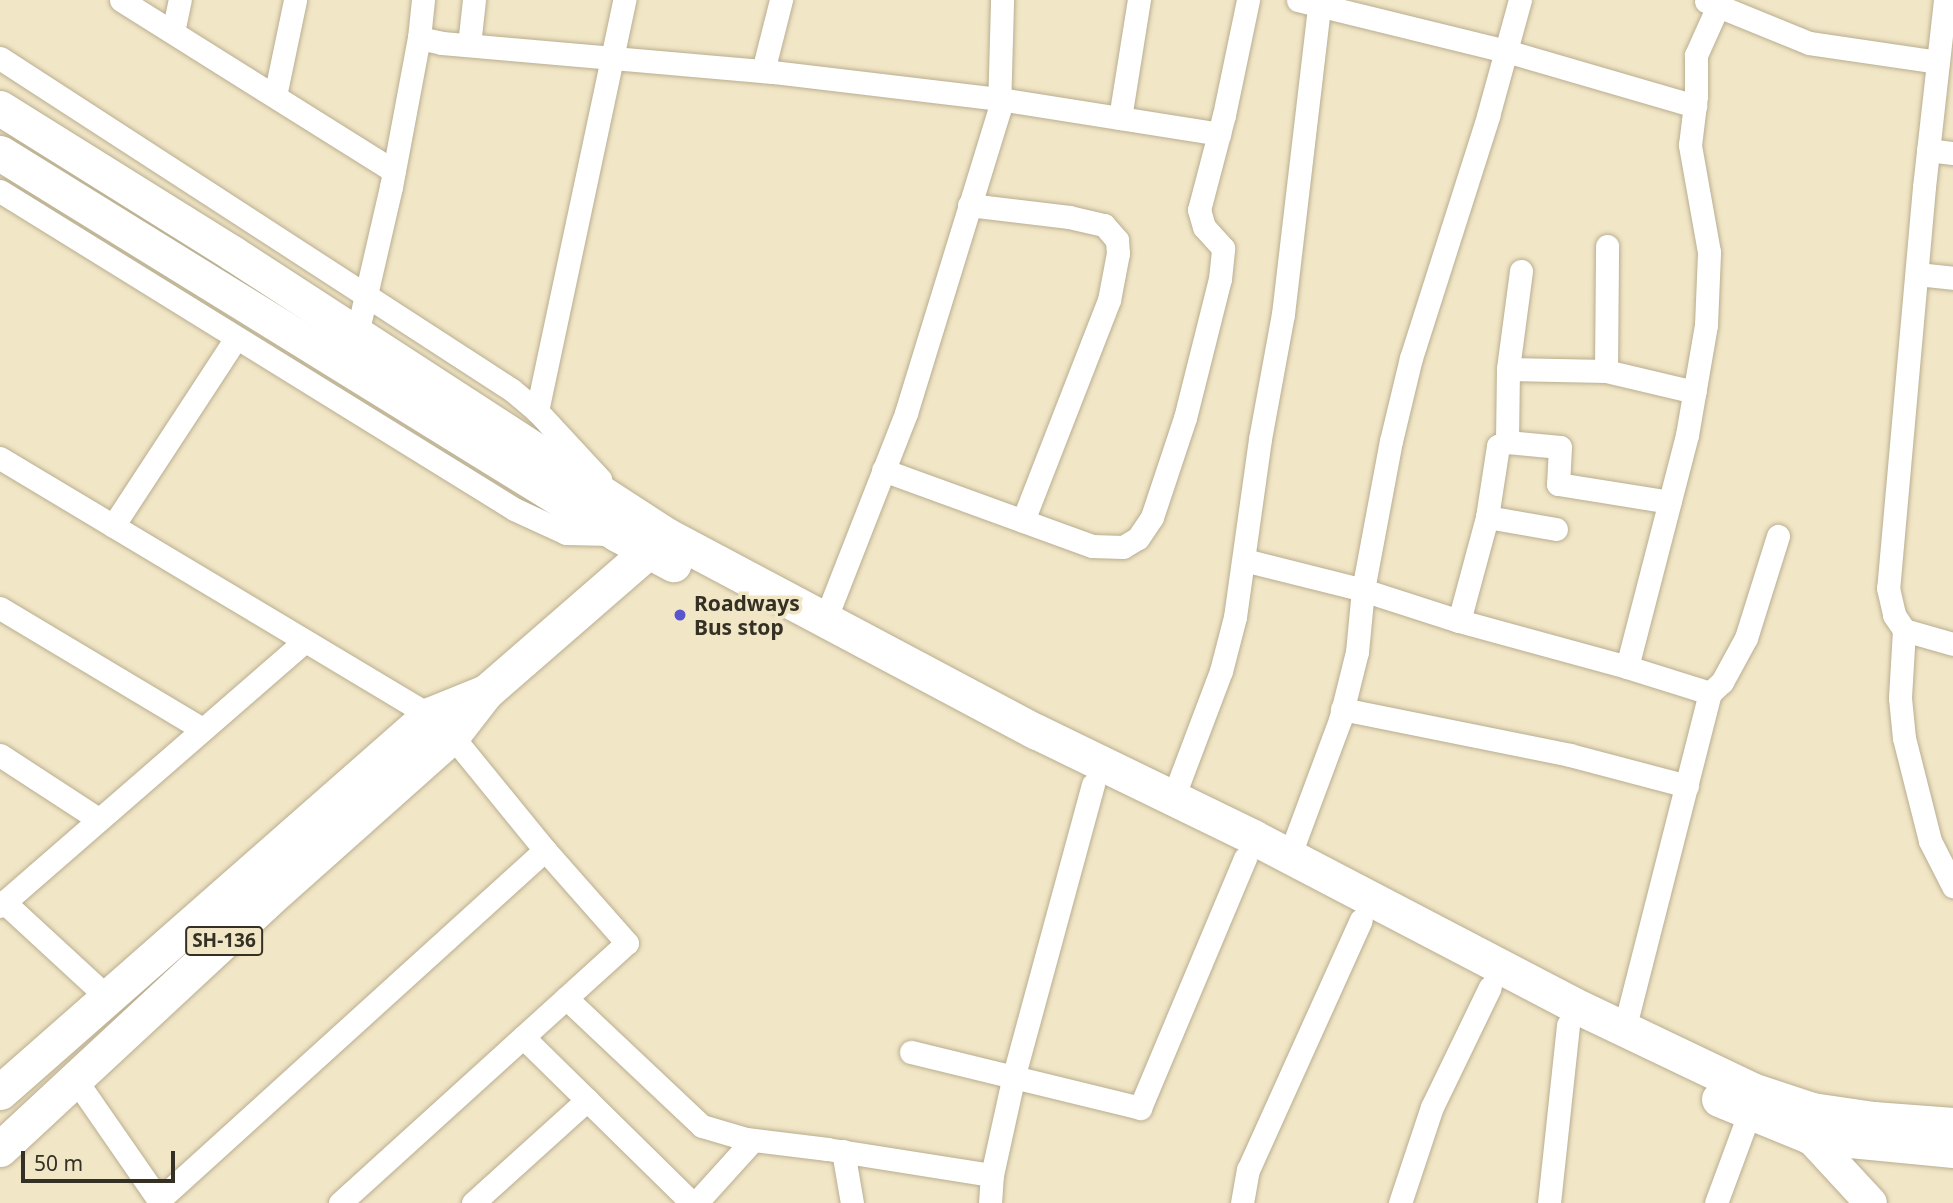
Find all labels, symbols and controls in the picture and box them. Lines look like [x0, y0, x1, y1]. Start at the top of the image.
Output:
place label: Roadways Bus stop [694, 590, 800, 640]
marker: Roadways Bus stop [672, 607, 688, 623]
road number: SH-136 [184, 925, 264, 956]
scale bar [24, 1136, 178, 1180]
text: 50 m [34, 1149, 83, 1177]

